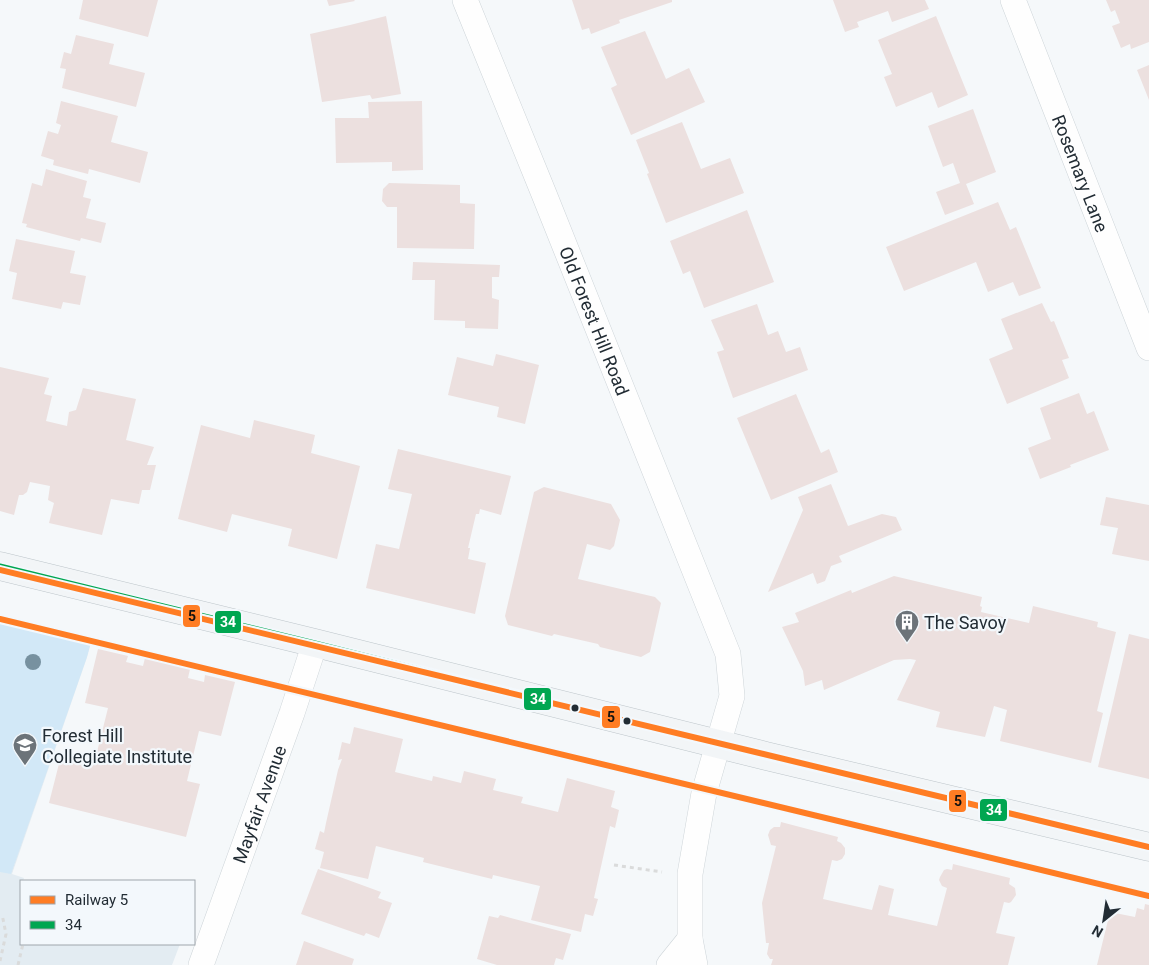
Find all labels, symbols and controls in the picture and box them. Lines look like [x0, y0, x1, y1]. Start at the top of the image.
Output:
street label: Rosemary Lane [1048, 112, 1113, 235]
street label: Old Forest Hill Road [556, 243, 634, 398]
line badge: 5 [182, 604, 201, 628]
text: 5 [188, 608, 196, 624]
building icon: The Savoy [894, 609, 920, 643]
line badge: 34 [214, 610, 242, 634]
place label: The Savoy [924, 612, 1007, 633]
text: 34 [220, 614, 236, 630]
line badge: 34 [523, 687, 552, 711]
text: 34 [530, 691, 546, 707]
unlabelled marker [570, 703, 580, 713]
line badge: 5 [601, 705, 621, 729]
text: 5 [607, 709, 615, 725]
unlabelled marker [622, 716, 632, 726]
place label: Forest Hill Collegiate Institute [42, 725, 192, 767]
school or university icon: Forest Hill Collegiate Institute [12, 732, 38, 766]
street label: Mayfair Avenue [228, 742, 290, 866]
line badge: 5 [948, 789, 967, 813]
text: 5 [954, 793, 962, 809]
line badge: 34 [979, 798, 1008, 822]
text: 34 [986, 802, 1002, 818]
legend [20, 880, 195, 945]
text: Railway 5 [65, 891, 128, 909]
north arrow [1079, 895, 1129, 945]
text: 34 [65, 916, 82, 934]
text: N [1089, 922, 1106, 941]

